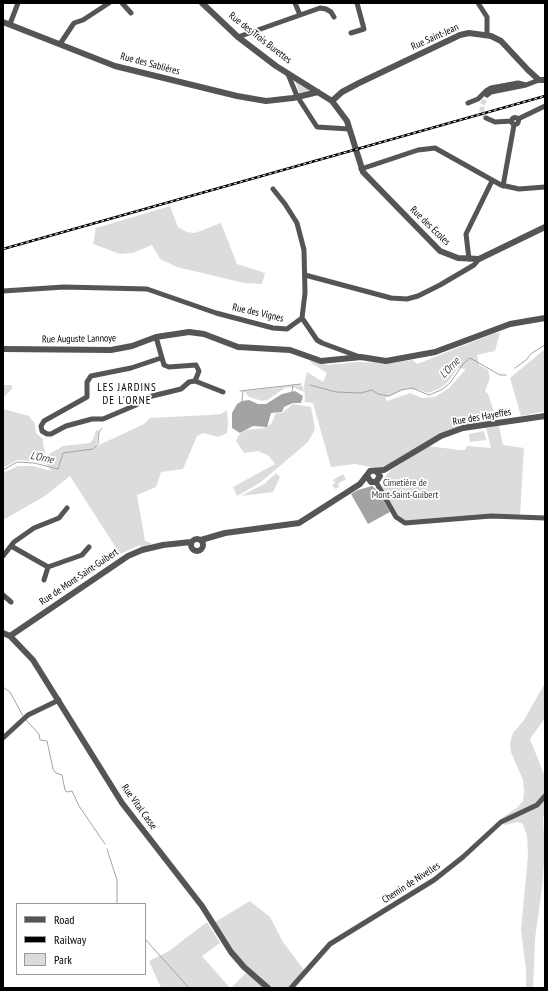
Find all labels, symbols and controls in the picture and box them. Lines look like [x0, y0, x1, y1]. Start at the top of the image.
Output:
street label: Rue des Trois Burettes [226, 10, 294, 66]
street label: Rue Saint-Jean [409, 21, 461, 53]
street label: Rue des Sablières [119, 50, 181, 78]
street label: Rue des Ecoles [407, 204, 453, 248]
street label: Rue des Vignes [231, 301, 285, 325]
street label: Rue Auguste Lannoye [42, 332, 116, 346]
water label: L'Orne [437, 355, 463, 381]
district label: LES JARDINS DE L'ORNE [97, 381, 157, 407]
street label: Rue des Hayeffes [452, 406, 512, 428]
water label: L'Orne [29, 449, 55, 467]
park label: Cimetière de Mont-Saint-Guibert [372, 477, 438, 500]
street label: Rue de Mont-Saint-Guibert [37, 546, 121, 608]
street label: Rue Vital Casse [119, 782, 159, 832]
street label: Chemin de Nivelles [380, 860, 442, 906]
legend [16, 903, 146, 975]
text: Road [54, 912, 74, 927]
text: Railway [54, 932, 86, 947]
text: Park [54, 952, 72, 967]

